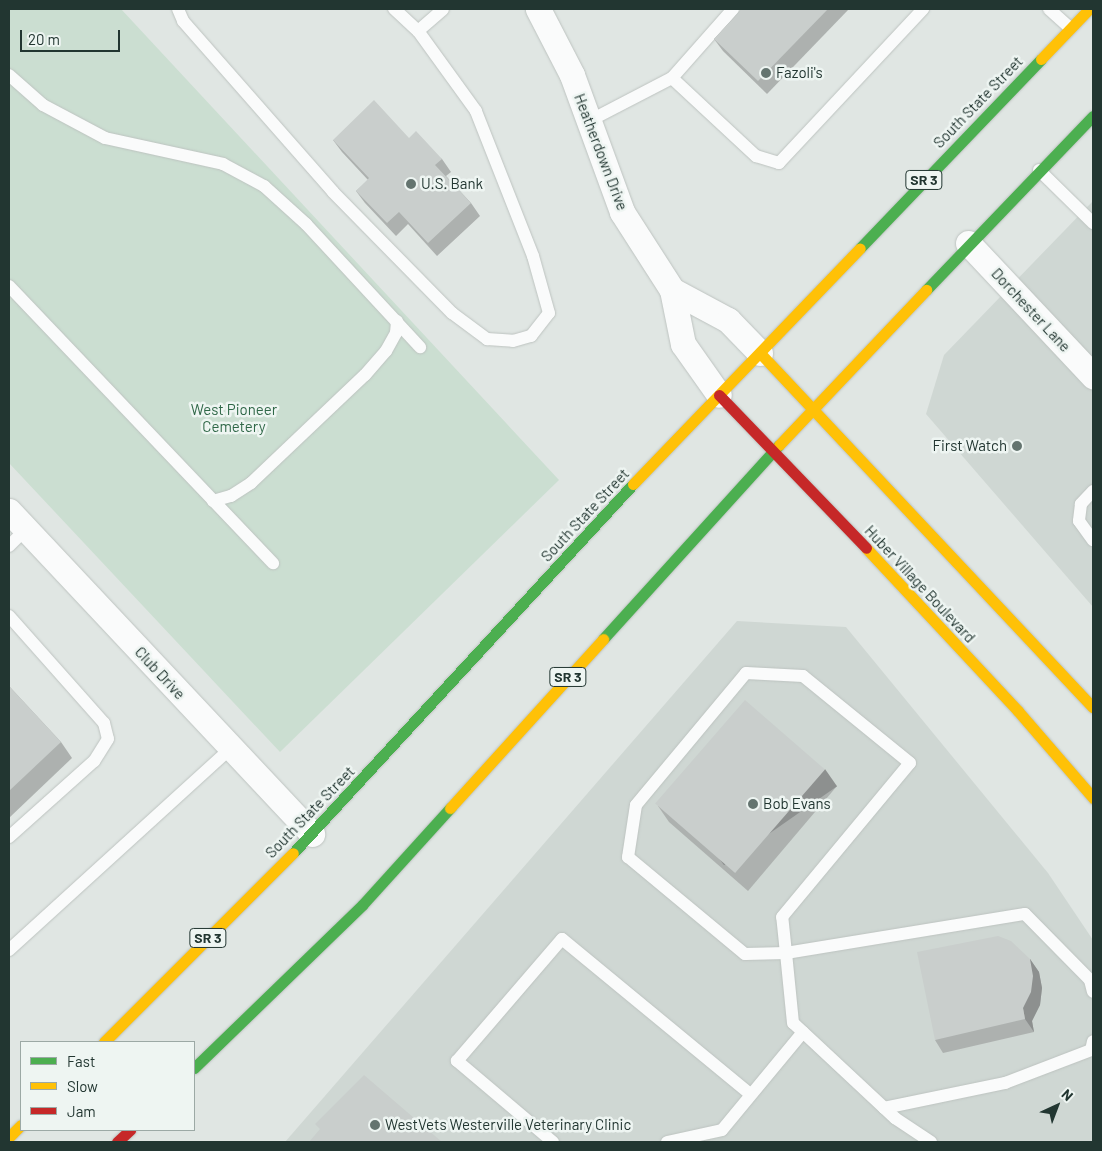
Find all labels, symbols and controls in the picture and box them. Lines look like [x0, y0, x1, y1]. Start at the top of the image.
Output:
scale bar [22, 20, 122, 52]
text: 20 m [28, 30, 60, 48]
street label: South State Street [930, 52, 1026, 152]
place label: Fazoli's [776, 64, 823, 82]
marker: Fazoli's [760, 67, 772, 79]
street label: Heatherdown Drive [570, 91, 632, 213]
road number: SR 3 [905, 168, 943, 192]
place label: U.S. Bank [421, 175, 483, 193]
marker: U.S. Bank [405, 178, 417, 190]
street label: Dorchester Lane [988, 265, 1074, 355]
park label: West Pioneer Cemetery [191, 400, 277, 435]
place label: First Watch [932, 437, 1007, 455]
marker: First Watch [1011, 440, 1023, 452]
street label: South State Street [537, 465, 633, 565]
street label: Huber Village Boulevard [861, 522, 979, 646]
street label: Club Drive [131, 643, 189, 703]
road number: SR 3 [549, 666, 587, 689]
street label: South State Street [262, 762, 358, 862]
place label: Bob Evans [763, 795, 831, 813]
marker: Bob Evans [747, 798, 759, 810]
road number: SR 3 [189, 926, 227, 950]
legend [20, 1041, 195, 1131]
text: Fast [67, 1052, 95, 1070]
text: Slow [67, 1077, 98, 1095]
north arrow [1032, 1081, 1082, 1131]
text: N [1058, 1085, 1077, 1104]
text: Jam [67, 1102, 96, 1120]
place label: WestVets Westerville Veterinary Clinic [385, 1116, 631, 1134]
marker: WestVets Westerville Veterinary Clinic [369, 1119, 381, 1131]

